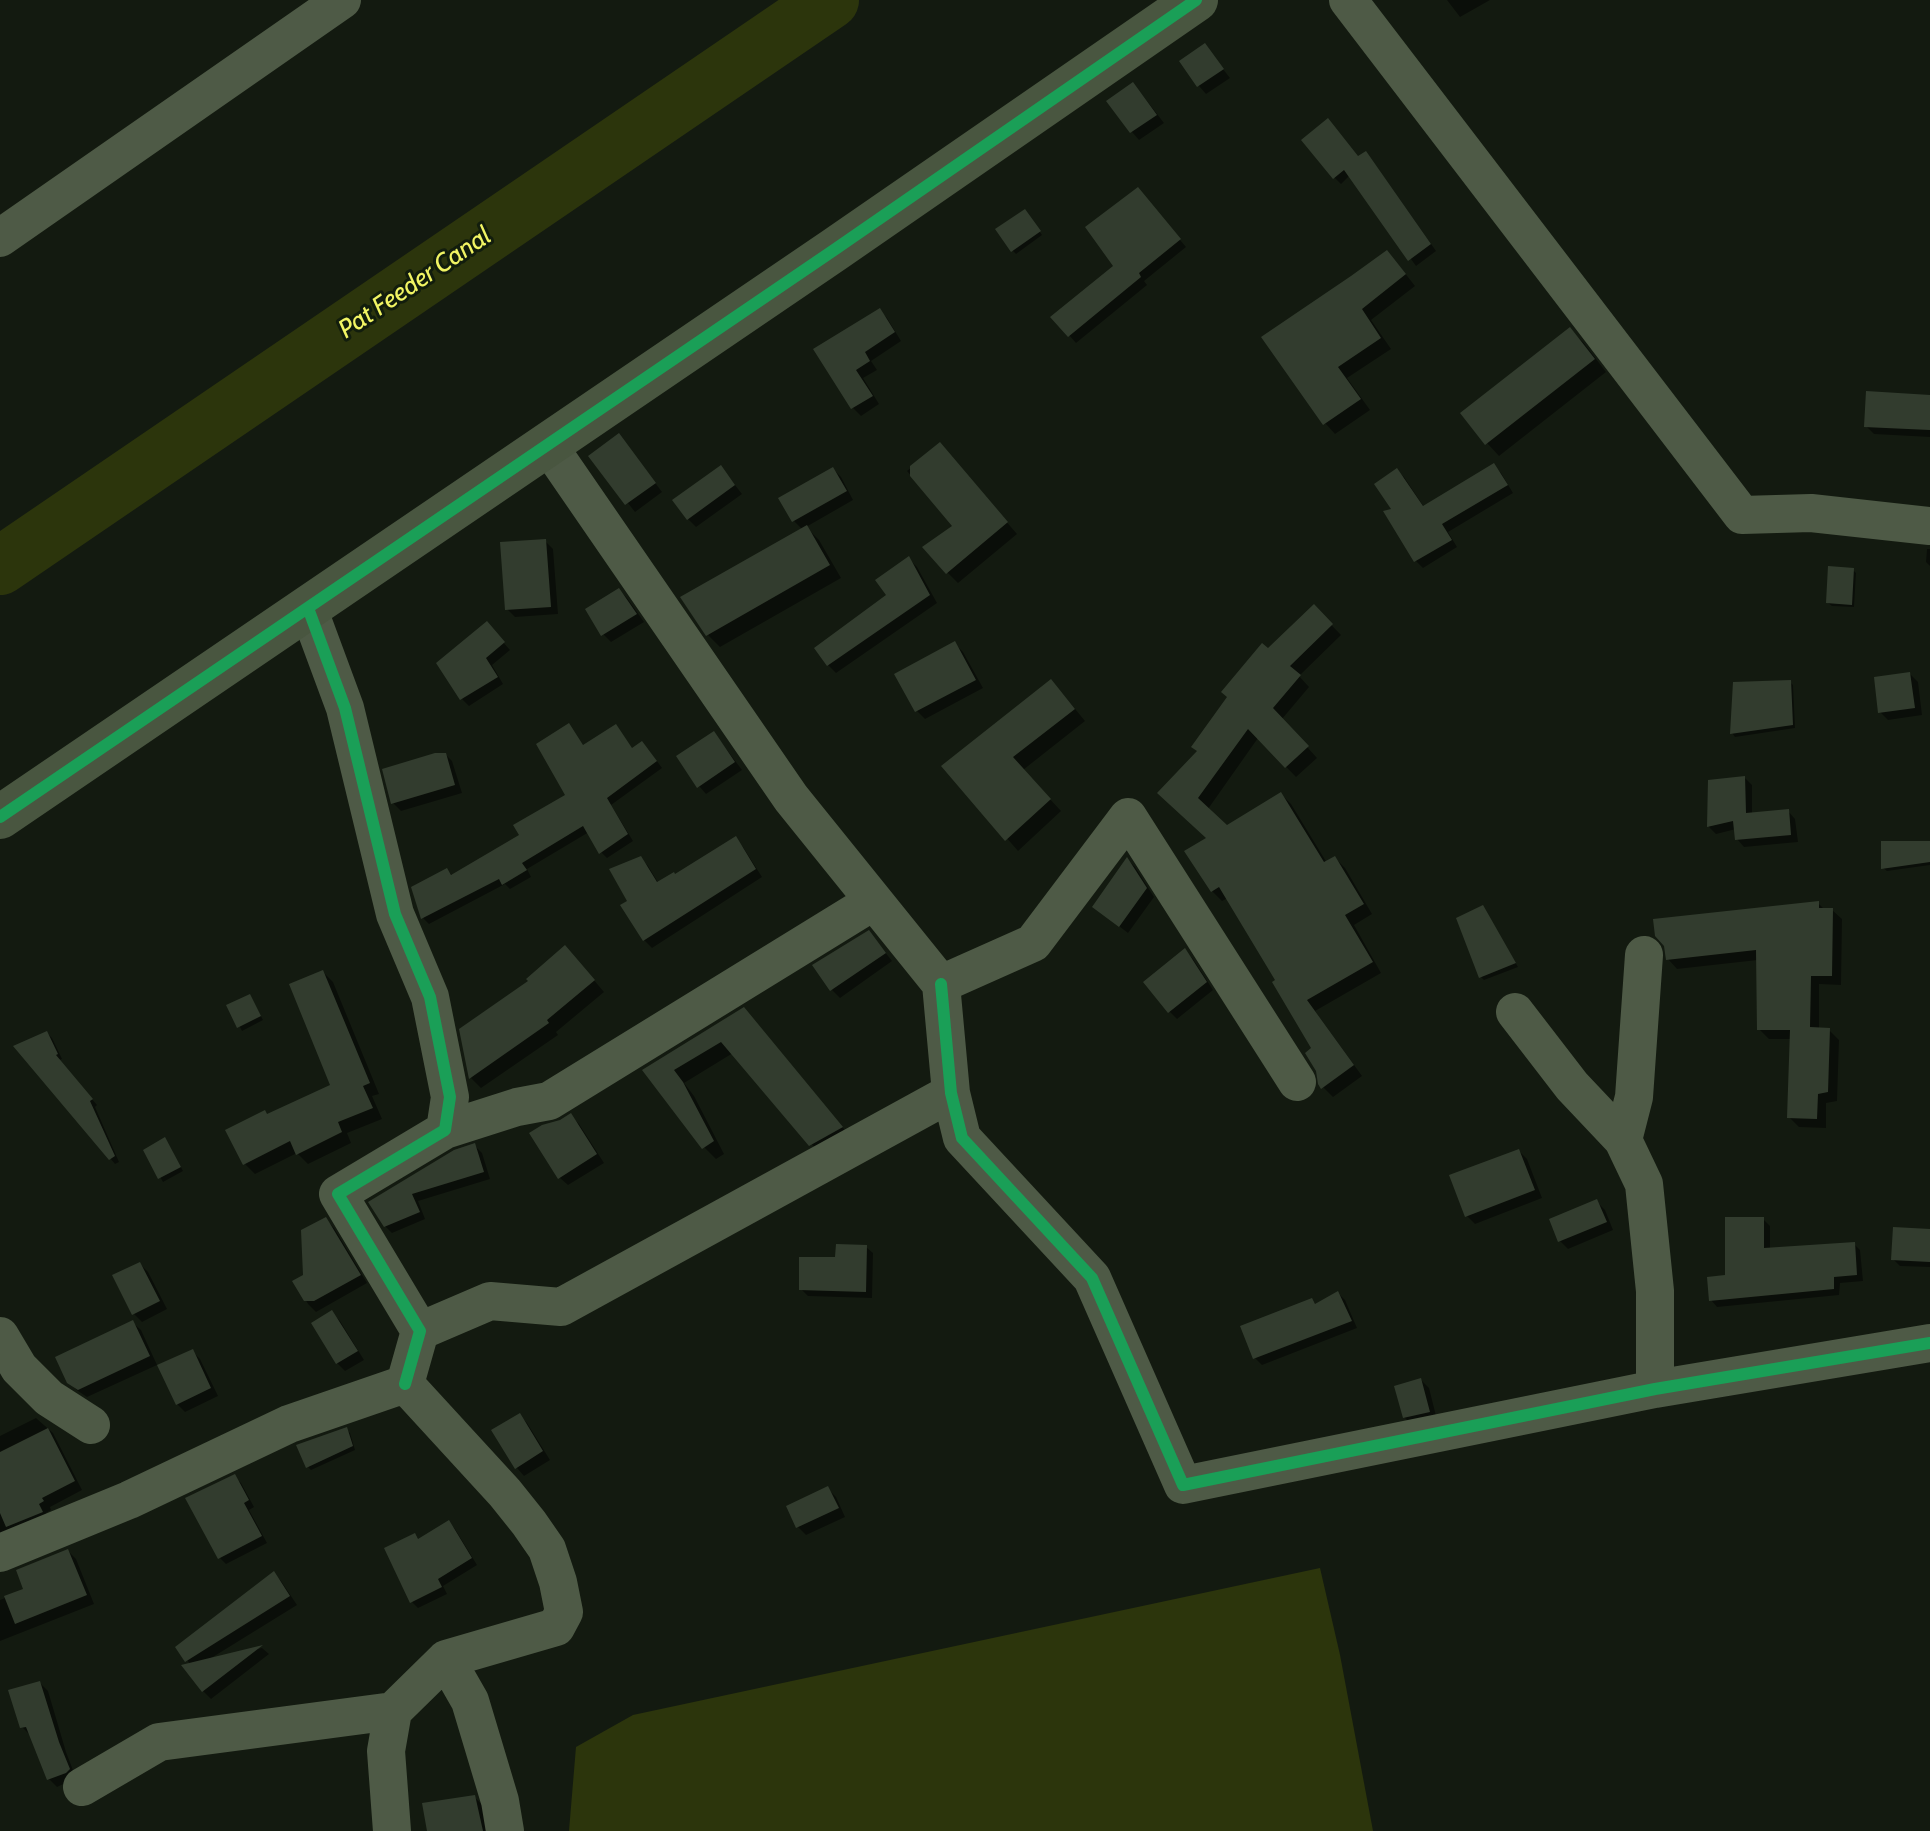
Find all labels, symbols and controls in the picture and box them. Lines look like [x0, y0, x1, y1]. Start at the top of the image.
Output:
water label: Pat Feeder Canal [333, 220, 497, 346]

